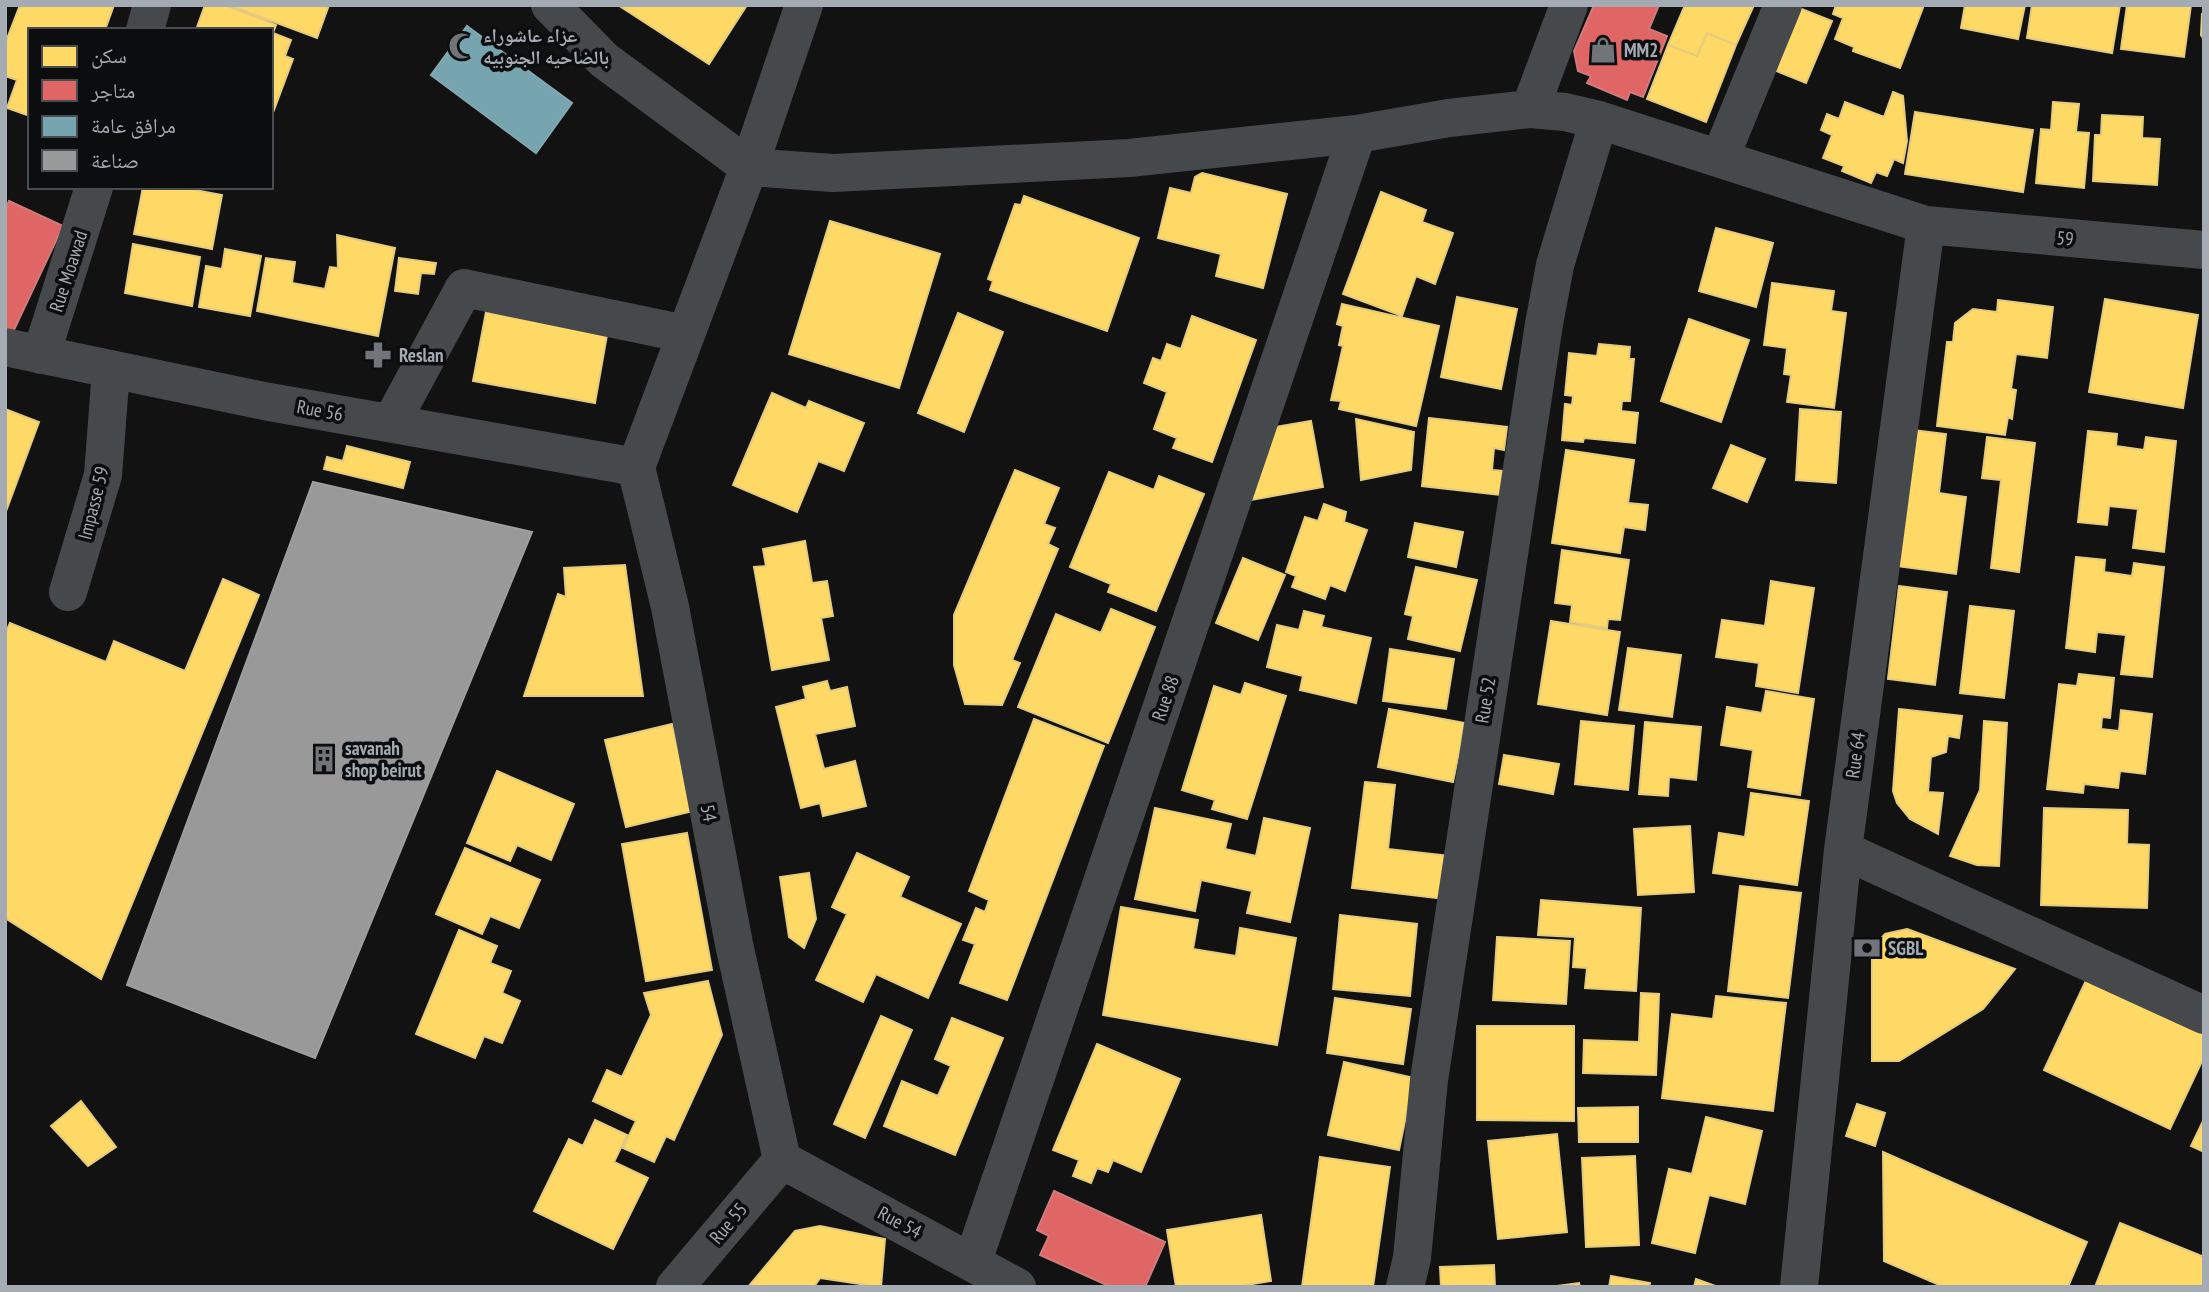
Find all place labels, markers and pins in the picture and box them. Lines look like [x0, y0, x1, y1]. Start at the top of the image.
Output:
place label: عزاء عاشوراء بالضاحيه الجنوبيه [483, 23, 609, 69]
mosque icon: عزاء عاشوراء بالضاحيه الجنوبيه [447, 31, 477, 61]
shop icon: MM2 [1588, 35, 1618, 65]
place label: MM2 [1624, 38, 1658, 62]
pharmacy icon: Reslan [363, 340, 393, 370]
place label: Reslan [399, 343, 444, 367]
place label: savanah shop beirut [345, 736, 422, 782]
building icon: savanah shop beirut [309, 744, 339, 774]
bank icon: SGBL [1852, 933, 1882, 963]
place label: SGBL [1888, 936, 1923, 960]

